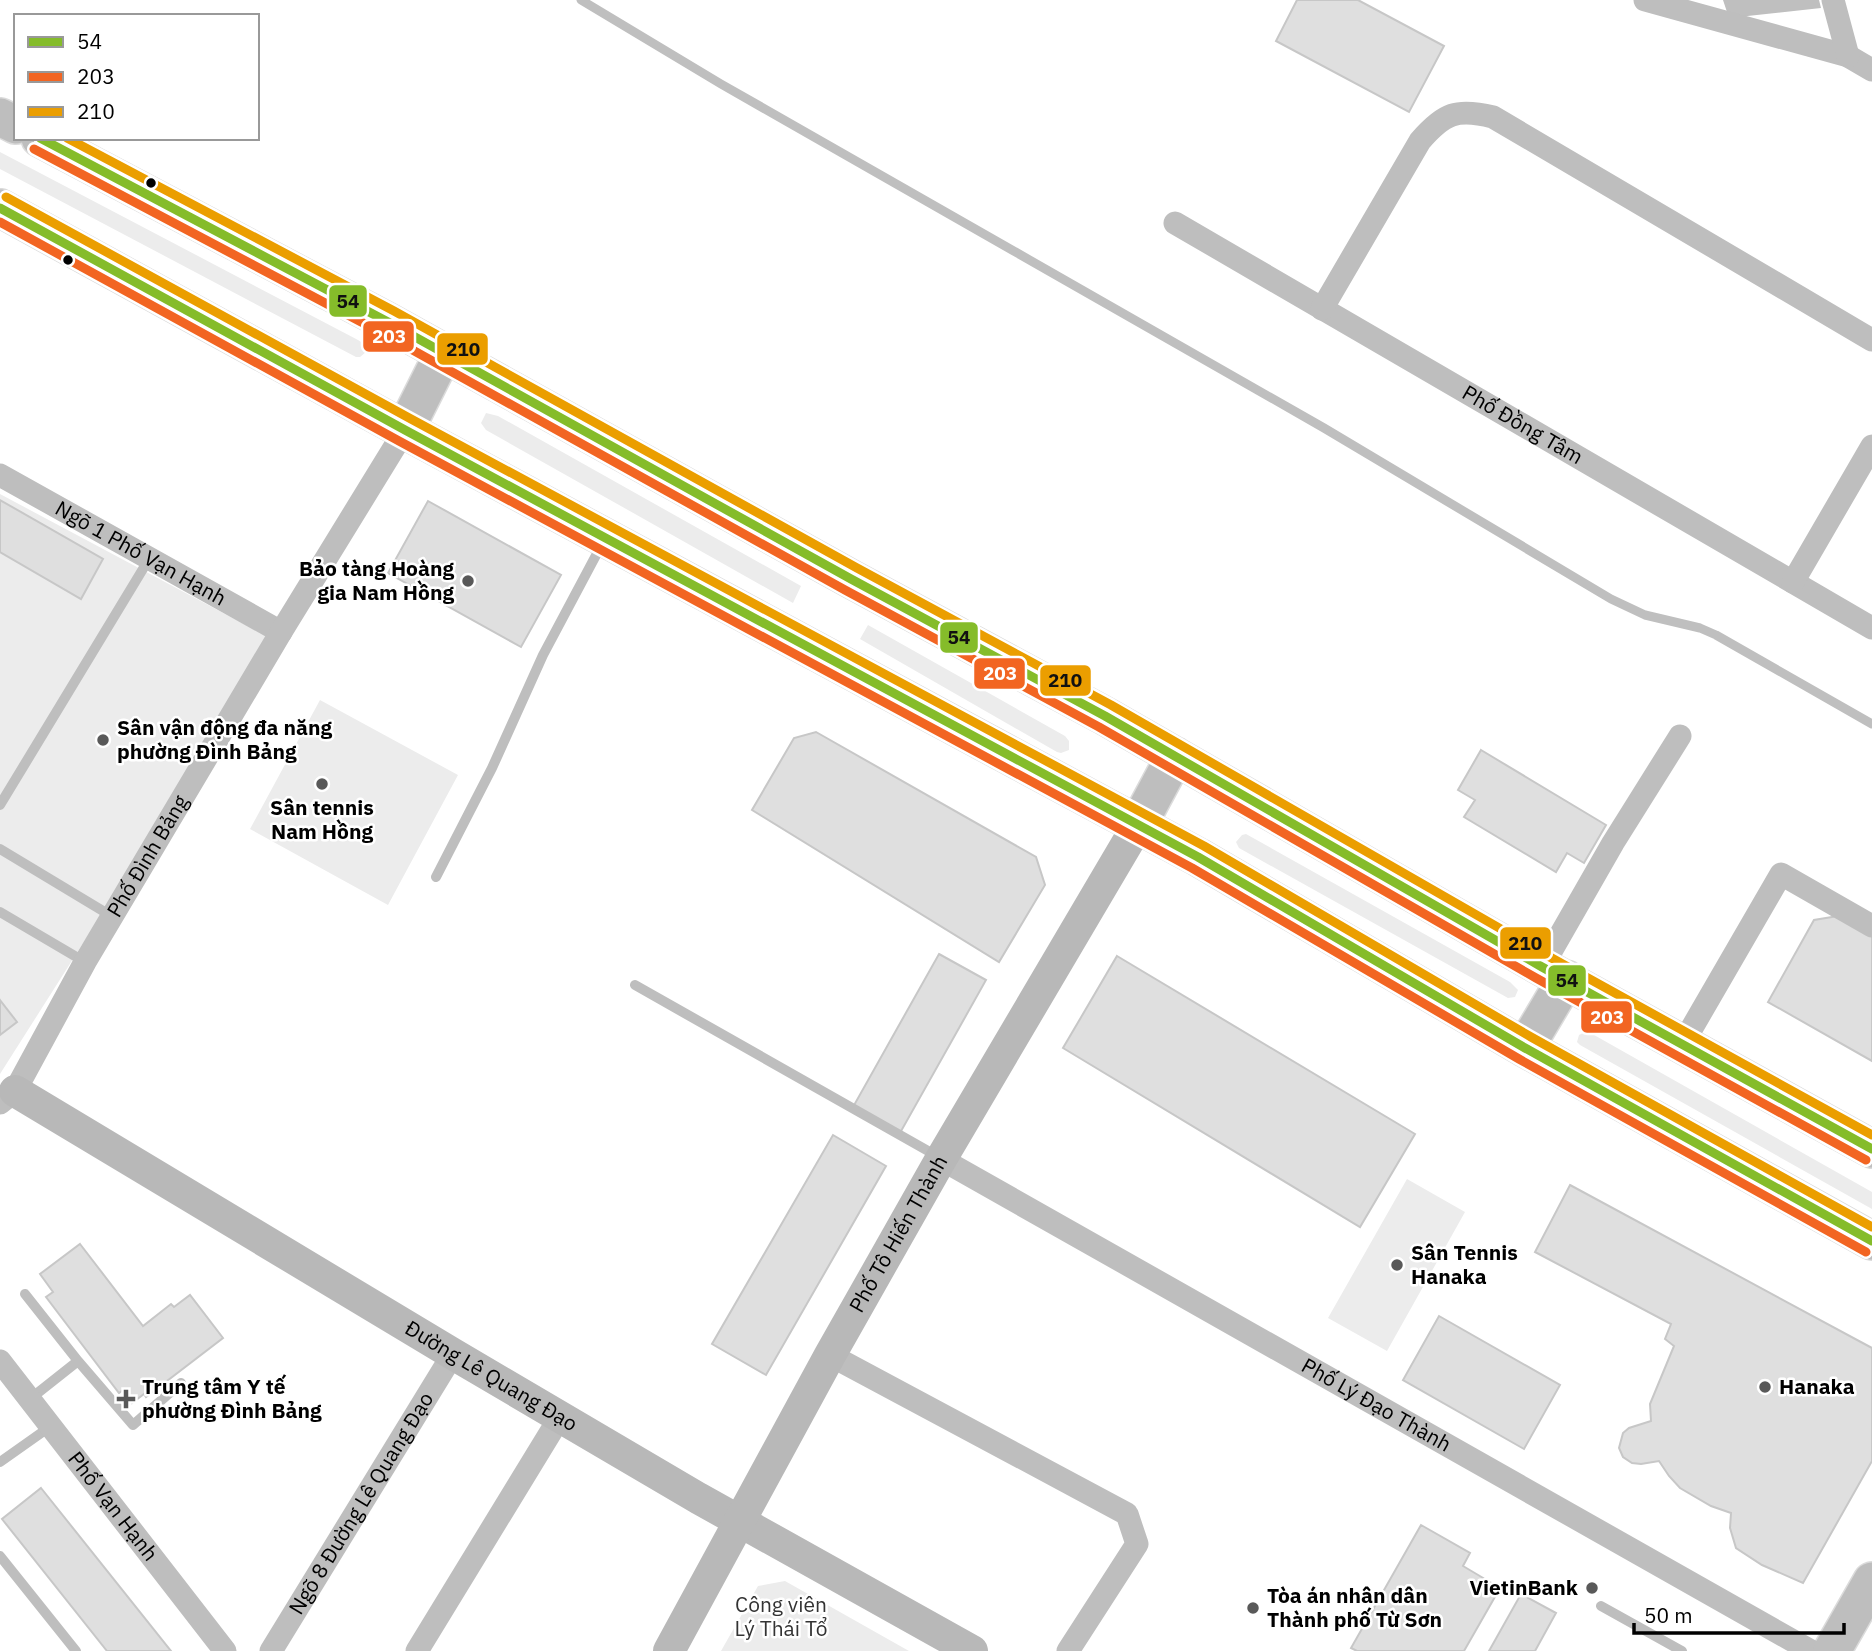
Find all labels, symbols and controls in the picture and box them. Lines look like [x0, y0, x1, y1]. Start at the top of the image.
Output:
legend [14, 14, 259, 140]
text: 54 [77, 27, 102, 55]
text: 203 [77, 62, 115, 90]
text: 210 [77, 97, 115, 125]
unlabelled marker [144, 176, 158, 190]
unlabelled marker [61, 253, 75, 267]
line badge: 54 [328, 284, 368, 318]
text: 54 [337, 289, 359, 313]
line badge: 203 [362, 320, 415, 353]
text: 203 [372, 324, 406, 348]
line badge: 210 [436, 332, 489, 366]
text: 210 [446, 337, 480, 361]
street label: Phố Đồng Tâm [1457, 378, 1589, 470]
street label: Ngõ 1 Phố Vạn Hạnh [50, 494, 232, 612]
place label: Bảo tàng Hoàng gia Nam Hồng [299, 554, 454, 606]
marker: Bảo tàng Hoàng gia Nam Hồng [460, 573, 476, 589]
line badge: 54 [939, 621, 979, 654]
text: 54 [948, 625, 970, 649]
line badge: 203 [973, 657, 1026, 690]
text: 203 [983, 661, 1017, 685]
line badge: 210 [1039, 664, 1092, 697]
text: 210 [1048, 668, 1082, 692]
place label: Sân vận động đa năng phường Đình Bảng [117, 713, 333, 765]
marker: Sân vận động đa năng phường Đình Bảng [95, 732, 111, 748]
marker: Sân tennis Nam Hồng [314, 776, 330, 792]
street label: Phố Đình Bảng [100, 789, 194, 922]
place label: Sân tennis Nam Hồng [270, 793, 374, 845]
line badge: 210 [1499, 926, 1552, 960]
text: 210 [1508, 931, 1542, 955]
line badge: 54 [1547, 964, 1587, 997]
text: 54 [1556, 968, 1578, 992]
line badge: 203 [1580, 1000, 1633, 1034]
text: 203 [1590, 1005, 1624, 1029]
street label: Phố Tô Hiến Thành [842, 1150, 953, 1317]
place label: Sân Tennis Hanaka [1411, 1238, 1518, 1290]
marker: Sân Tennis Hanaka [1389, 1257, 1405, 1273]
street label: Đường Lê Quang Đạo [400, 1313, 583, 1437]
street label: Phố Lý Đạo Thành [1297, 1351, 1457, 1458]
place label: Trung tâm Y tế phường Đình Bảng [142, 1372, 322, 1424]
place label: Hanaka [1779, 1372, 1855, 1400]
marker: Hanaka [1757, 1379, 1773, 1395]
street label: Ngõ 8 Đường Lê Quang Đạo [282, 1387, 439, 1619]
marker: Trung tâm Y tế phường Đình Bảng [116, 1389, 136, 1409]
street label: Phố Vạn Hạnh [62, 1445, 165, 1566]
place label: VietinBank [1469, 1573, 1579, 1601]
marker: VietinBank [1584, 1580, 1600, 1596]
place label: Tòa án nhân dân Thành phố Từ Sơn [1267, 1581, 1442, 1633]
park label: Công viên Lý Thái Tổ [735, 1590, 827, 1642]
scale bar [1634, 1592, 1844, 1636]
marker: Tòa án nhân dân Thành phố Từ Sơn [1245, 1600, 1261, 1616]
text: 50 m [1644, 1601, 1693, 1629]

